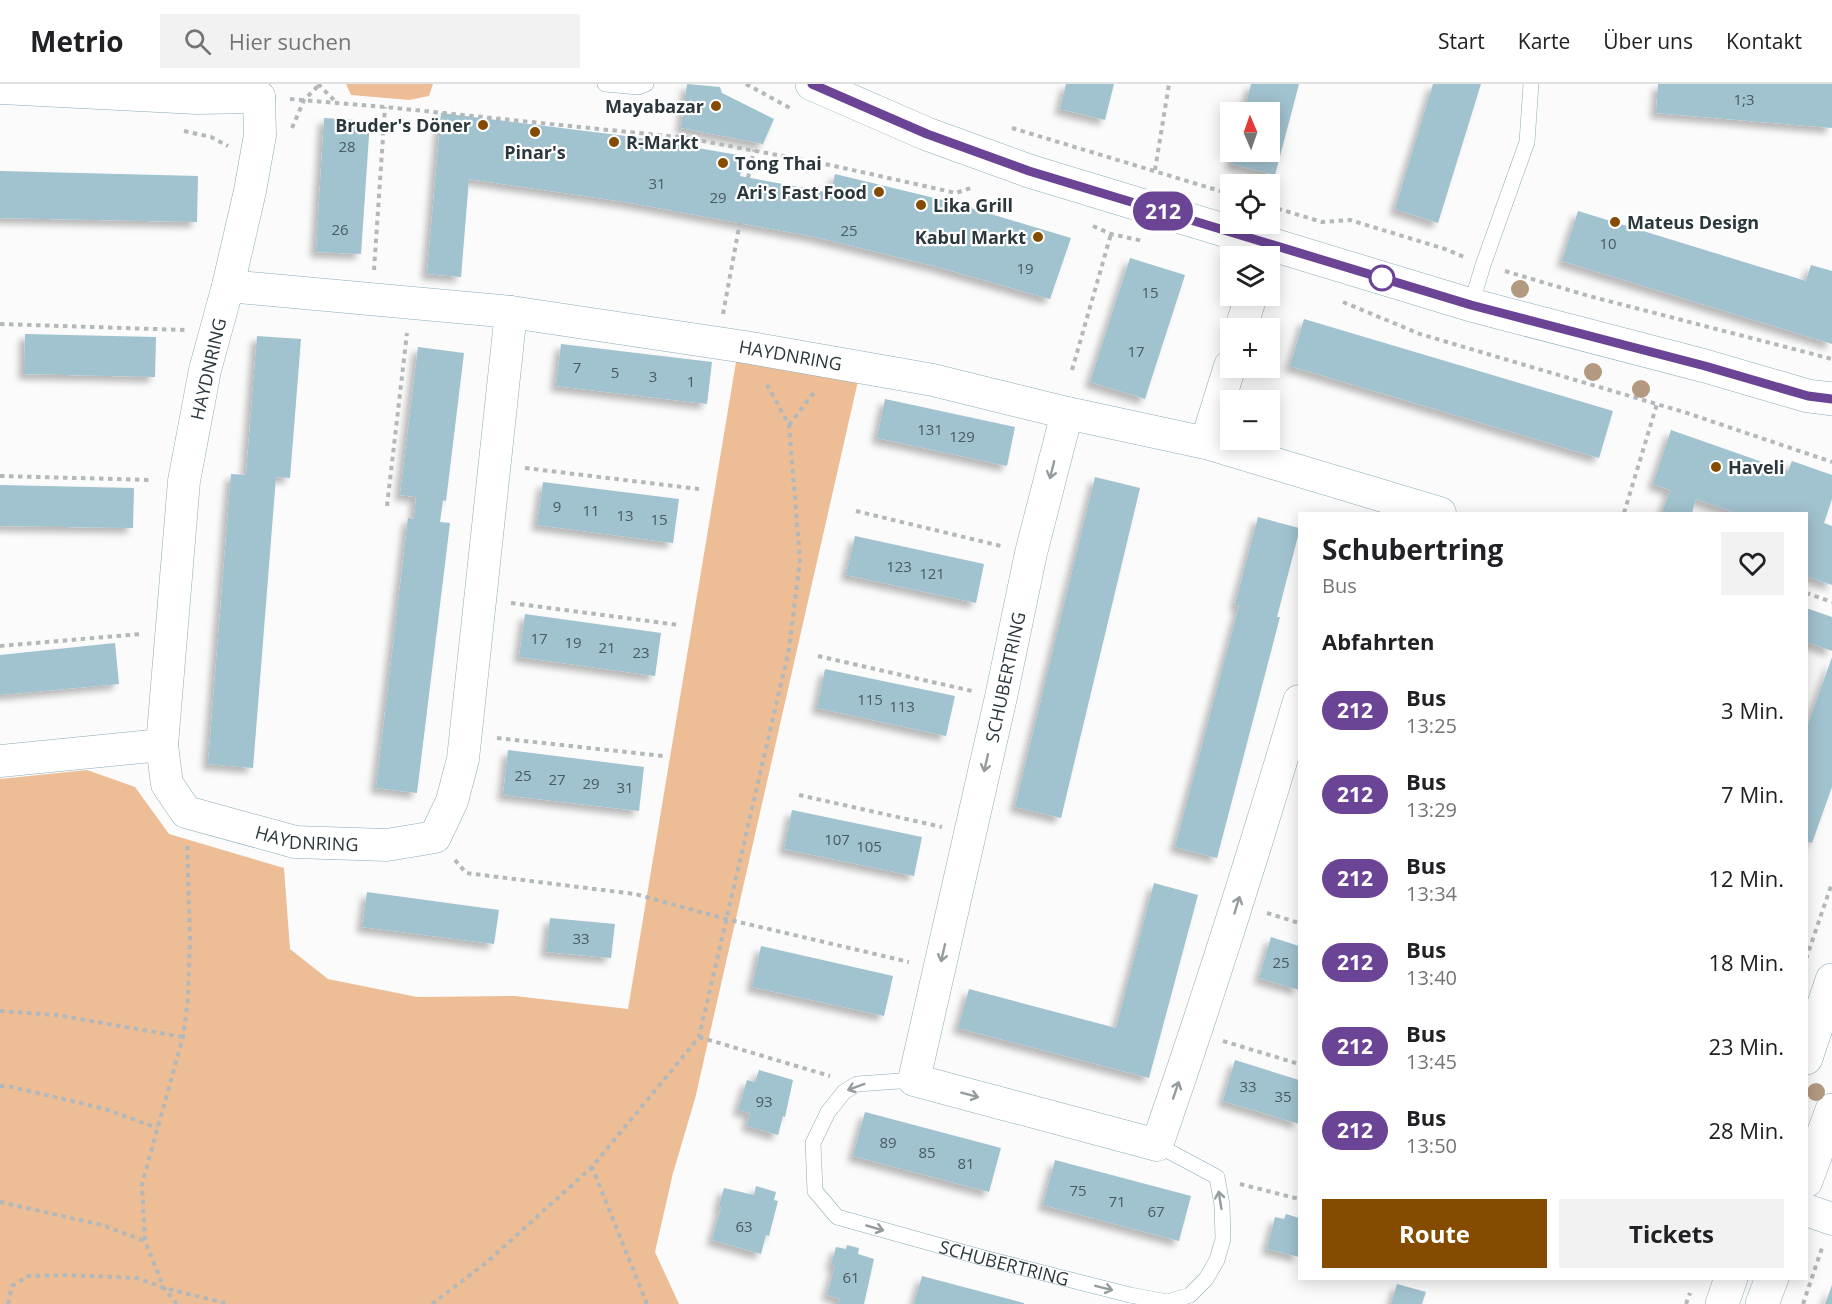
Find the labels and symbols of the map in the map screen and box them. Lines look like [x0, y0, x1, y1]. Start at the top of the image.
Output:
house number: 1;3 [1733, 89, 1755, 109]
place label: Mayabazar [605, 94, 704, 118]
marker: Mayabazar [709, 99, 723, 113]
north arrow [1220, 102, 1280, 162]
place label: Bruder's Döner [335, 113, 471, 137]
marker: Bruder's Döner [476, 118, 490, 132]
marker: Pinar's [528, 125, 542, 139]
place label: R-Markt [626, 130, 699, 154]
marker: R-Markt [607, 135, 621, 149]
house number: 28 [338, 136, 356, 156]
place label: Pinar's [504, 140, 566, 164]
place label: Tong Thai [735, 151, 822, 175]
marker: Tong Thai [716, 156, 730, 170]
house number: 31 [648, 173, 666, 193]
place label: Ari's Fast Food [737, 180, 867, 204]
marker: Ari's Fast Food [872, 185, 886, 199]
house number: 29 [709, 187, 727, 207]
line badge: 212 [1128, 192, 1198, 230]
place label: Lika Grill [933, 193, 1013, 217]
marker: Lika Grill [914, 198, 928, 212]
place label: Mateus Design [1627, 210, 1759, 234]
marker: Mateus Design [1608, 215, 1622, 229]
house number: 26 [331, 219, 349, 239]
house number: 25 [840, 220, 858, 240]
place label: Kabul Markt [915, 225, 1026, 249]
marker: Kabul Markt [1031, 230, 1045, 244]
house number: 10 [1599, 233, 1617, 253]
house number: 19 [1016, 258, 1034, 278]
unlabelled marker [1369, 265, 1395, 291]
house number: 15 [1141, 282, 1159, 302]
street label: HAYDNRING [185, 316, 231, 422]
street label: HAYDNRING [737, 334, 844, 376]
house number: 17 [1127, 341, 1145, 361]
house number: 7 [573, 357, 581, 377]
house number: 5 [611, 362, 619, 382]
house number: 3 [649, 366, 657, 386]
house number: 1 [687, 371, 695, 391]
house number: 131 [917, 419, 943, 439]
house number: 129 [949, 426, 975, 446]
place label: Haveli [1728, 455, 1785, 479]
one-way arrow [1046, 460, 1057, 479]
marker: Haveli [1709, 460, 1723, 474]
house number: 9 [553, 496, 561, 516]
house number: 11 [582, 500, 600, 520]
house number: 13 [616, 505, 634, 525]
house number: 15 [650, 509, 668, 529]
house number: 123 [886, 556, 912, 576]
house number: 121 [919, 563, 945, 583]
street label: SCHUBERTRING [979, 609, 1031, 745]
house number: 17 [530, 628, 548, 648]
house number: 19 [564, 632, 582, 652]
house number: 21 [598, 637, 616, 657]
house number: 23 [632, 642, 650, 662]
house number: 115 [857, 689, 883, 709]
house number: 113 [889, 696, 915, 716]
one-way arrow [980, 753, 992, 772]
house number: 25 [514, 765, 532, 785]
house number: 27 [548, 769, 566, 789]
house number: 29 [582, 773, 600, 793]
house number: 31 [616, 777, 634, 797]
street label: HAYDNRING [253, 820, 359, 856]
house number: 107 [824, 829, 850, 849]
house number: 105 [856, 836, 882, 856]
one-way arrow [1232, 896, 1243, 915]
house number: 33 [572, 928, 590, 948]
one-way arrow [936, 943, 948, 962]
house number: 25 [1272, 952, 1290, 972]
house number: 33 [1239, 1076, 1257, 1096]
one-way arrow [1172, 1081, 1183, 1100]
one-way arrow [847, 1082, 866, 1093]
house number: 35 [1274, 1086, 1292, 1106]
one-way arrow [960, 1090, 979, 1102]
house number: 93 [755, 1091, 773, 1111]
house number: 89 [879, 1132, 897, 1152]
house number: 85 [918, 1142, 936, 1162]
house number: 81 [957, 1153, 975, 1173]
house number: 75 [1069, 1180, 1087, 1200]
one-way arrow [1215, 1190, 1226, 1210]
house number: 71 [1108, 1191, 1126, 1211]
house number: 67 [1147, 1201, 1165, 1221]
house number: 63 [735, 1216, 753, 1236]
one-way arrow [865, 1223, 884, 1234]
street label: SCHUBERTRING [937, 1234, 1072, 1291]
house number: 61 [842, 1267, 860, 1287]
one-way arrow [1094, 1283, 1113, 1295]

